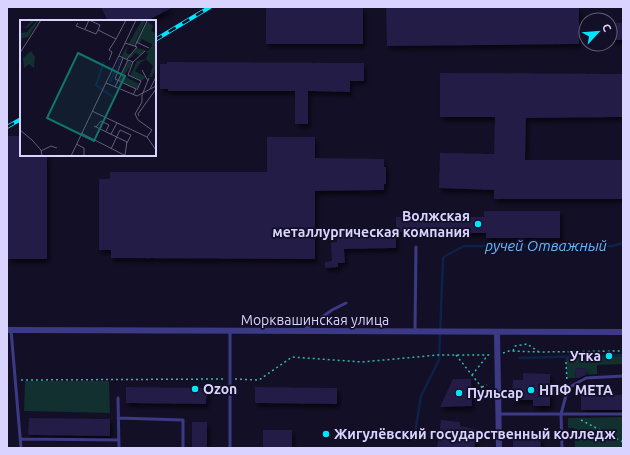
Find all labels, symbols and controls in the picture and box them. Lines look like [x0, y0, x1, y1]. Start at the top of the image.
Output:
north arrow [578, 12, 618, 52]
inset map [20, 20, 156, 156]
text: С [600, 22, 614, 33]
place label: Волжская металлургическая компания [272, 208, 470, 240]
marker: Волжская металлургическая компания [473, 219, 483, 229]
water label: ручей Отважный [484, 237, 607, 254]
street label: Морквашинская улица [241, 312, 389, 328]
place label: Утка [570, 348, 601, 364]
marker: Утка [604, 351, 614, 361]
place label: Ozon [203, 381, 237, 397]
place label: НПФ МЕТА [539, 382, 613, 398]
marker: Ozon [190, 384, 200, 394]
place label: Пульсар [467, 385, 524, 401]
marker: НПФ МЕТА [526, 385, 536, 395]
marker: Пульсар [454, 388, 464, 398]
place label: Жигулёвский государственный колледж [334, 426, 616, 442]
marker: Жигулёвский государственный колледж [321, 429, 331, 439]

